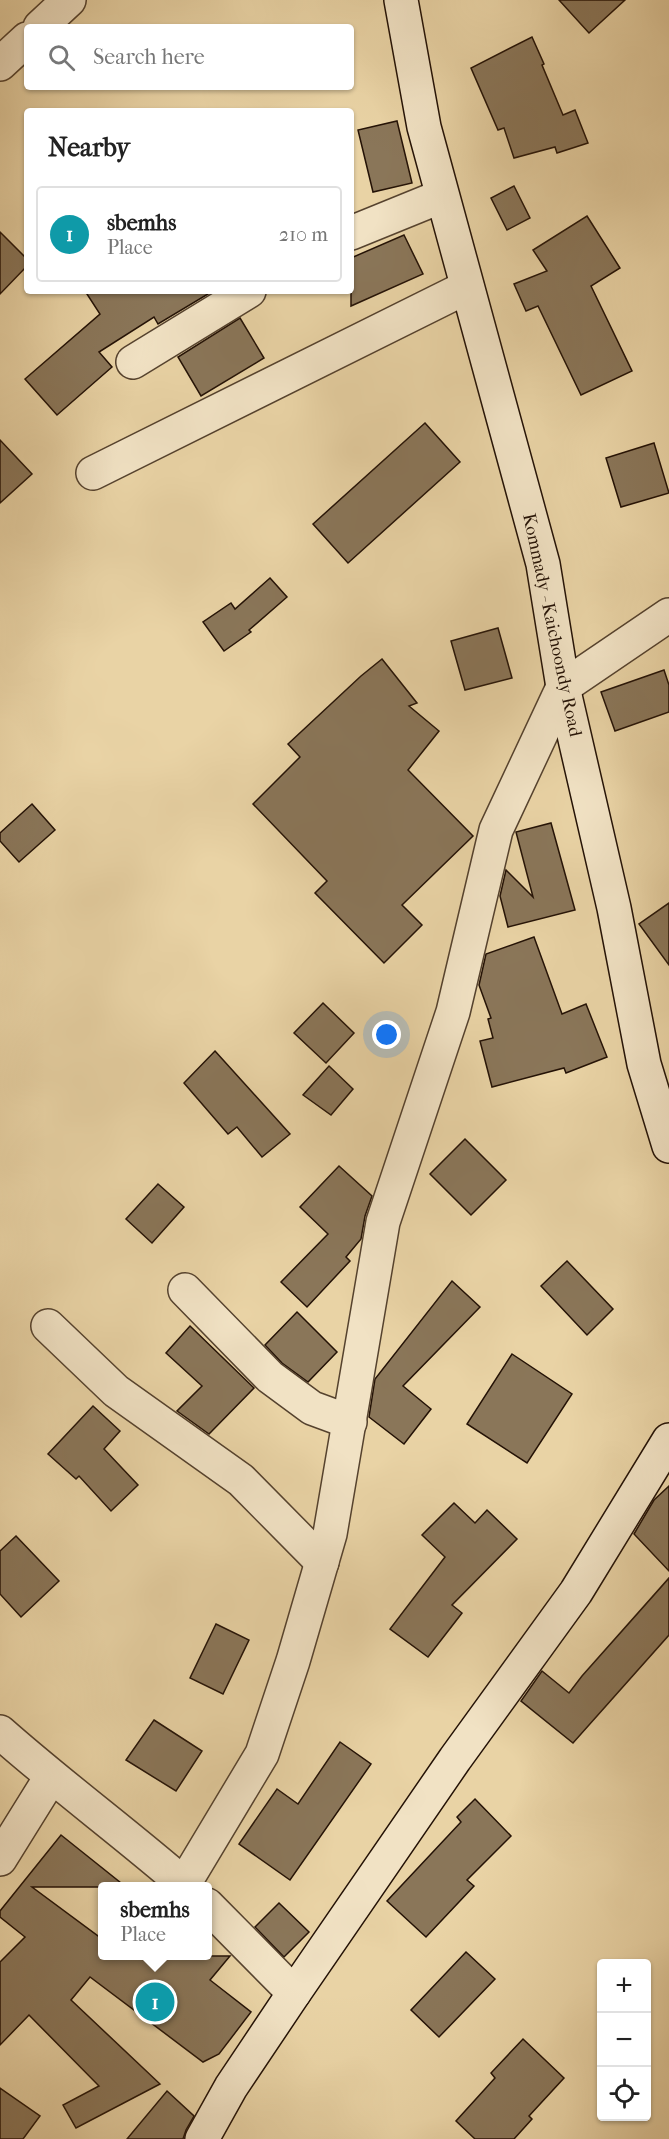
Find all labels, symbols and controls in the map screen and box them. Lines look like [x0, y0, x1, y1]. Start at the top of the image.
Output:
search box [24, 24, 354, 90]
icon: search [45, 41, 78, 74]
text: Search here [93, 44, 205, 70]
text: Nearby [48, 132, 130, 163]
text: sbemhs [107, 210, 176, 236]
text: 1 [66, 223, 73, 246]
text: 210 m [279, 223, 328, 246]
text: Place [107, 236, 153, 259]
street label: Kommady - Kaichoondy Road [518, 511, 586, 739]
your location [372, 1020, 401, 1049]
popup [98, 1882, 212, 1960]
text: sbemhs [120, 1897, 190, 1923]
text: Place [120, 1923, 166, 1946]
map controls [597, 1959, 651, 2121]
button: + [597, 1959, 651, 2013]
pin: 1 [136, 1980, 174, 2024]
button: − [597, 2013, 651, 2067]
button: locate [597, 2067, 651, 2121]

